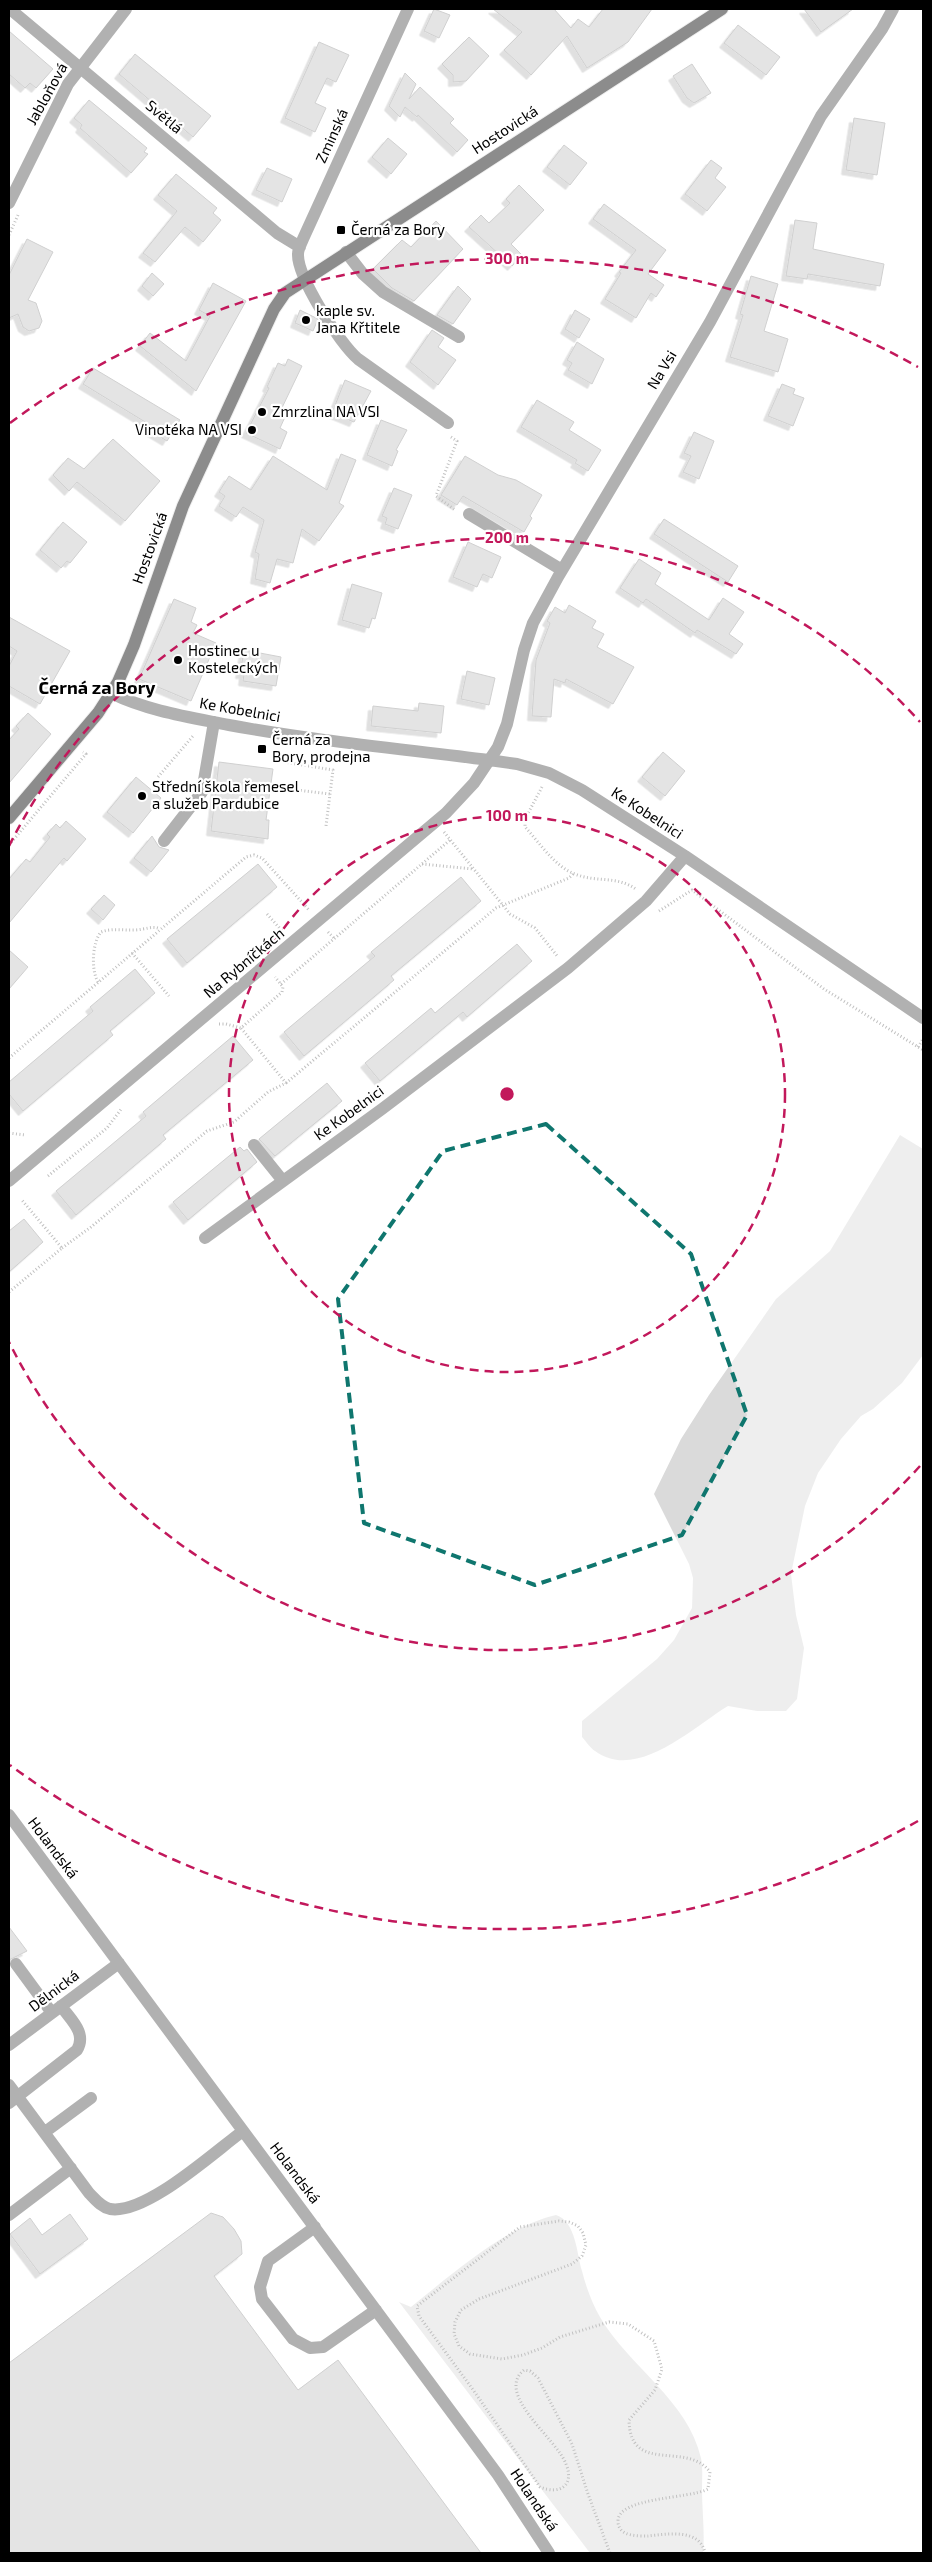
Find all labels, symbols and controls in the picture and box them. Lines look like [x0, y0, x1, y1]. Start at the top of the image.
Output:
street label: Jabloňová [22, 59, 71, 128]
street label: Světlá [143, 96, 187, 137]
street label: Hostovická [468, 101, 541, 157]
street label: Zminská [311, 106, 351, 166]
place label: Černá za Bory [351, 220, 445, 238]
marker: Černá za Bory [335, 224, 347, 236]
text: 300 m [485, 249, 529, 267]
place label: kaple sv. Jana Křtitele [316, 301, 400, 336]
marker: kaple sv. Jana Křtitele [300, 314, 312, 326]
street label: Na Vsi [643, 347, 680, 392]
place label: Zmrzlina NA VSI [272, 402, 380, 420]
marker: Zmrzlina NA VSI [256, 406, 268, 418]
place label: Vinotéka NA VSI [135, 420, 242, 438]
marker: Vinotéka NA VSI [246, 424, 258, 436]
street label: Hostovická [128, 509, 170, 586]
text: 200 m [485, 528, 529, 546]
place label: Hostinec u Kosteleckých [188, 641, 278, 676]
marker: Hostinec u Kosteleckých [172, 654, 184, 666]
district label: Černá za Bory [38, 676, 156, 698]
street label: Ke Kobelnici [198, 693, 282, 725]
place label: Černá za Bory, prodejna [272, 730, 370, 766]
marker: Černá za Bory, prodejna [256, 743, 268, 755]
place label: Střední škola řemesel a služeb Pardubice [152, 777, 300, 812]
street label: Ke Kobelnici [608, 782, 687, 842]
marker: Střední škola řemesel a služeb Pardubice [136, 790, 148, 802]
text: 100 m [486, 806, 528, 824]
street label: Na Rybníčkách [199, 923, 287, 1001]
street label: Ke Kobelnici [310, 1081, 387, 1144]
centre of rings [498, 1085, 516, 1103]
street label: Holandská [25, 1813, 83, 1882]
street label: Dělnická [25, 1966, 82, 2015]
street label: Holandská [267, 2138, 325, 2207]
street label: Holandská [507, 2465, 562, 2534]

